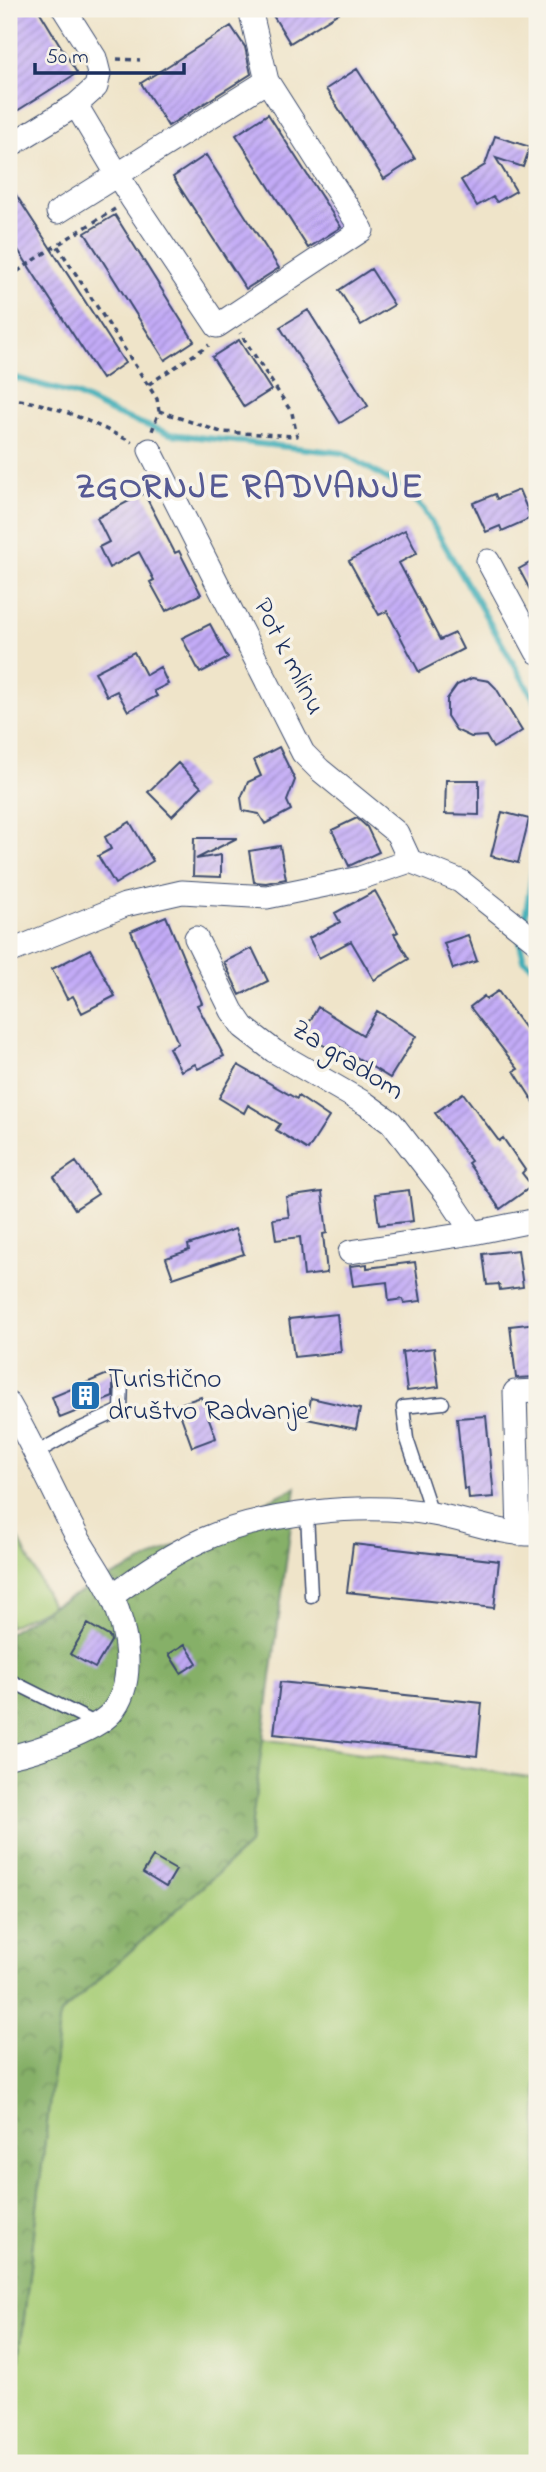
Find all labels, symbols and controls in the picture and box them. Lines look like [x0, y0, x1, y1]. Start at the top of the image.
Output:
scale bar [35, 32, 184, 76]
text: 50 m [46, 43, 89, 73]
district label: ZGORNJE RADVANJE [76, 463, 424, 514]
street label: Pot k mlinu [241, 592, 335, 722]
street label: Za gradom [283, 1010, 411, 1112]
place label: Turistično društvo Radvanje [108, 1360, 309, 1433]
building icon: Turistično društvo Radvanje [68, 1379, 102, 1413]

